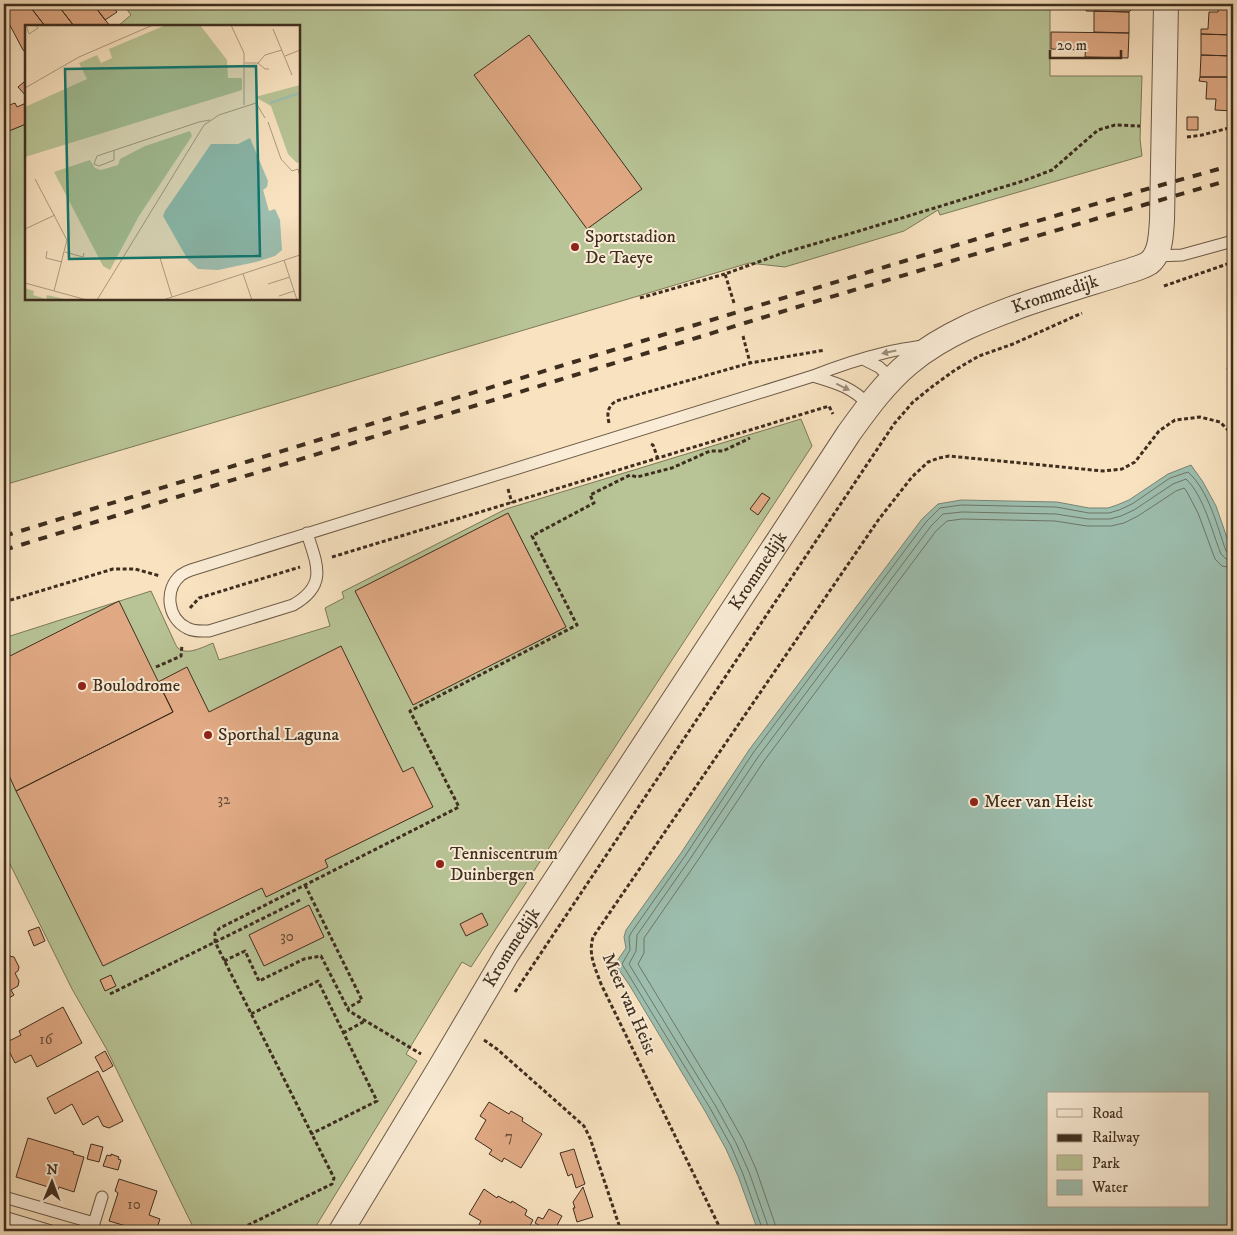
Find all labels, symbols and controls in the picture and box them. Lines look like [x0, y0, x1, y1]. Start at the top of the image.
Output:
inset map [25, 25, 300, 300]
scale bar [1050, 28, 1121, 60]
text: 20 m [1057, 36, 1087, 55]
place label: Sportstadion De Taeye [585, 226, 676, 269]
marker: Sportstadion De Taeye [569, 241, 581, 253]
street label: Krommedijk [1009, 270, 1101, 319]
one-way arrow [882, 348, 897, 356]
one-way arrow [836, 383, 850, 391]
street label: Krommedijk [725, 528, 792, 615]
place label: Boulodrome [92, 675, 180, 697]
marker: Boulodrome [76, 680, 88, 692]
place label: Sporthal Laguna [218, 724, 339, 746]
marker: Sporthal Laguna [202, 729, 214, 741]
house number: 32 [218, 790, 231, 809]
place label: Meer van Heist [984, 791, 1093, 813]
marker: Meer van Heist [968, 796, 980, 808]
place label: Tenniscentrum Duinbergen [450, 843, 558, 886]
marker: Tenniscentrum Duinbergen [434, 858, 446, 870]
street label: Krommedijk [479, 904, 545, 991]
house number: 30 [280, 927, 294, 946]
street label: Meer van Heist [597, 950, 661, 1059]
house number: 16 [39, 1030, 54, 1049]
legend [1047, 1092, 1210, 1208]
text: Road [1092, 1104, 1124, 1123]
house number: 7 [505, 1127, 513, 1146]
text: Railway [1092, 1128, 1140, 1147]
text: Park [1092, 1154, 1121, 1173]
north arrow [28, 1158, 78, 1208]
text: N [46, 1161, 59, 1179]
text: Water [1091, 1178, 1128, 1197]
house number: 10 [127, 1195, 141, 1214]

